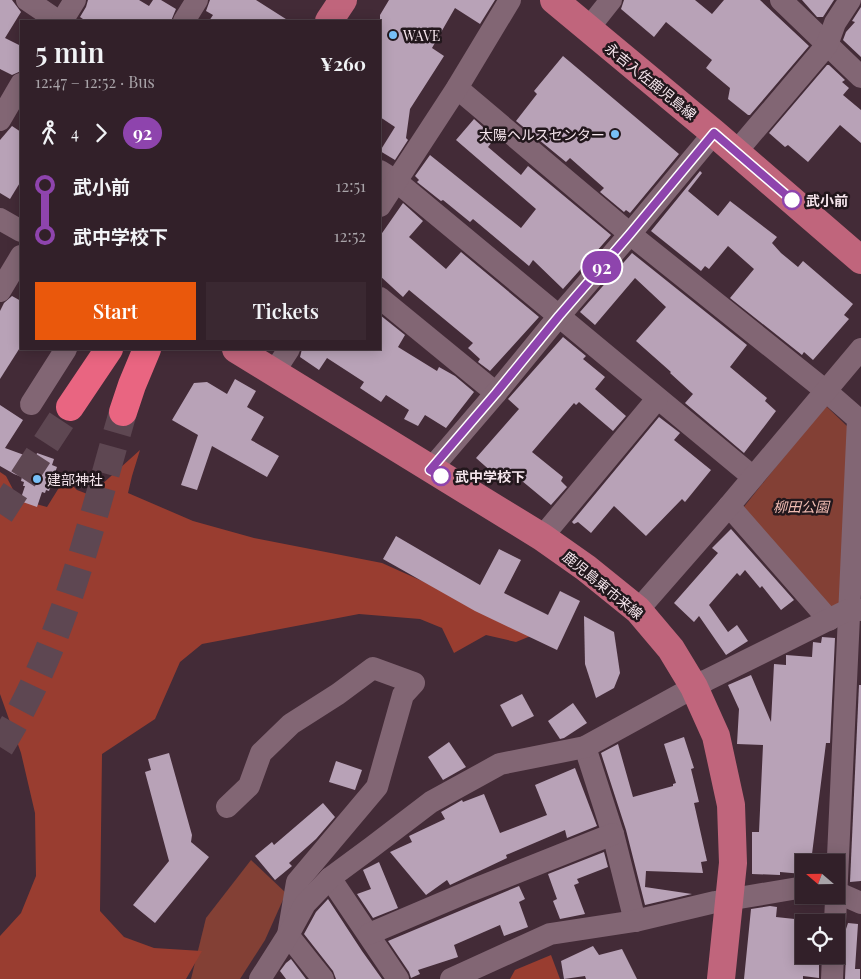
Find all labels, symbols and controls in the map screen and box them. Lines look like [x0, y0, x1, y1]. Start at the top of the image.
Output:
place label: WAVE [402, 26, 440, 45]
marker: WAVE [387, 29, 399, 41]
text: 5 min [35, 33, 105, 70]
street label: 永吉入佐鹿児島線 [602, 38, 700, 124]
text: ¥260 [320, 50, 366, 76]
text: 12:47 – 12:52 · Bus [35, 71, 155, 92]
icon: walk [35, 119, 63, 147]
icon: forward [87, 119, 115, 147]
text: 92 [133, 121, 152, 145]
text: 4 [71, 122, 79, 143]
place label: 太陽ヘルスセンター [479, 125, 605, 144]
marker: 太陽ヘルスセンター [609, 128, 621, 140]
text: 武小前 [73, 173, 130, 199]
text: 12:51 [336, 175, 366, 196]
marker: 武小前 [782, 190, 802, 210]
place label: 武小前 [806, 191, 848, 210]
text: 武中学校下 [73, 223, 168, 249]
text: 12:52 [334, 225, 366, 246]
line badge: 92 [580, 251, 624, 283]
text: 92 [592, 255, 612, 279]
button: Start [35, 282, 196, 340]
button: Tickets [206, 282, 366, 340]
marker: 武中学校下 [431, 466, 451, 486]
place label: 武中学校下 [455, 467, 525, 486]
place label: 建部神社 [47, 470, 103, 489]
marker: 建部神社 [31, 473, 43, 485]
park label: 柳田公園 [773, 497, 831, 516]
street label: 鹿児島東市来線 [559, 547, 647, 623]
north arrow [795, 854, 845, 904]
map controls [795, 854, 845, 964]
button: locate [795, 914, 845, 964]

